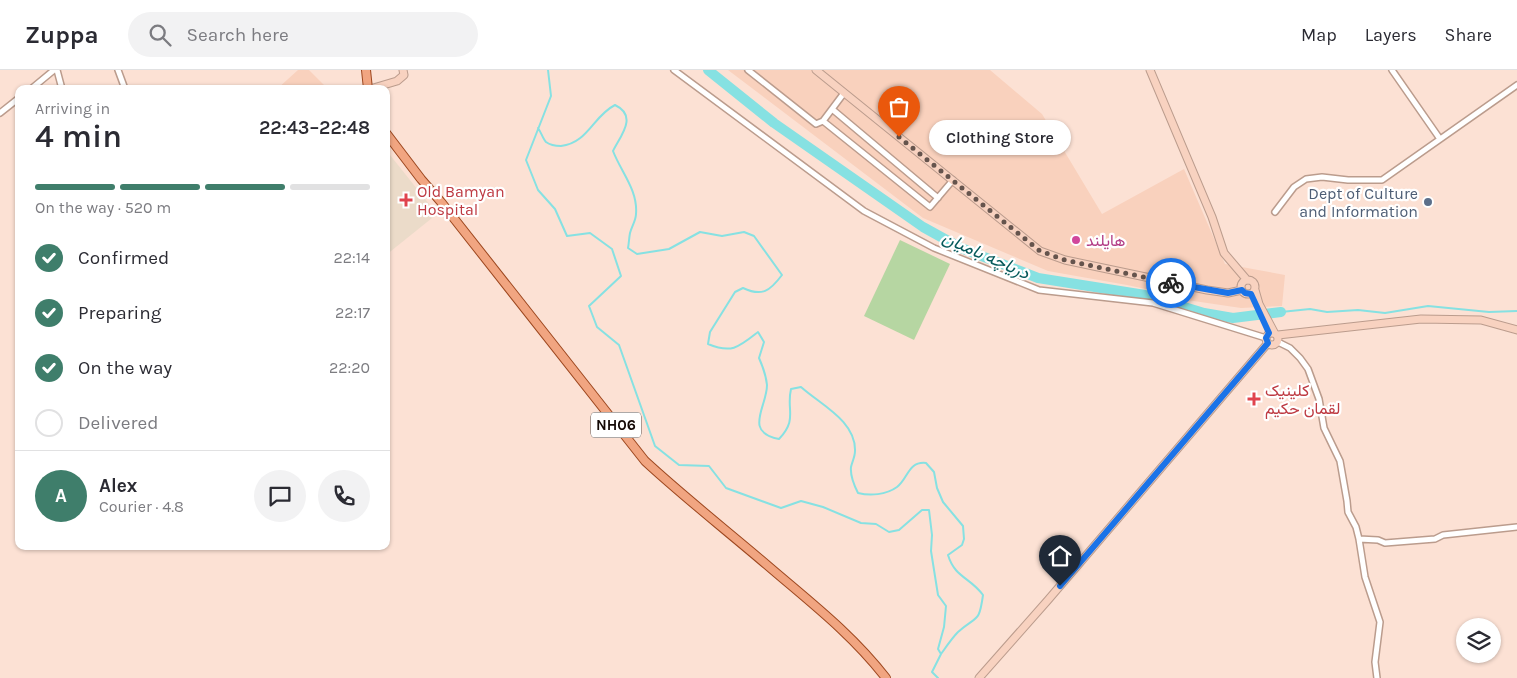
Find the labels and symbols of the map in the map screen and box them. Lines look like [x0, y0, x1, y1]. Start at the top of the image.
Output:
pin [878, 86, 920, 137]
callout: Clothing Store [929, 120, 1072, 154]
place label: Old Bamyan Hospital [417, 182, 505, 219]
place label: Dept of Culture and Information [1299, 184, 1418, 221]
marker: Old Bamyan Hospital [399, 193, 413, 207]
marker: Dept of Culture and Information [1422, 196, 1434, 208]
water label: دریاچه بامیان [938, 226, 1033, 285]
place label: هایلند [1086, 231, 1125, 250]
marker: هایلند [1070, 234, 1082, 246]
courier [1146, 258, 1196, 308]
place label: کلینیک لقمان حکیم [1265, 381, 1340, 419]
marker: کلینیک لقمان حکیم [1247, 392, 1261, 406]
road number: NH06 [591, 412, 641, 438]
pin [1039, 535, 1081, 586]

